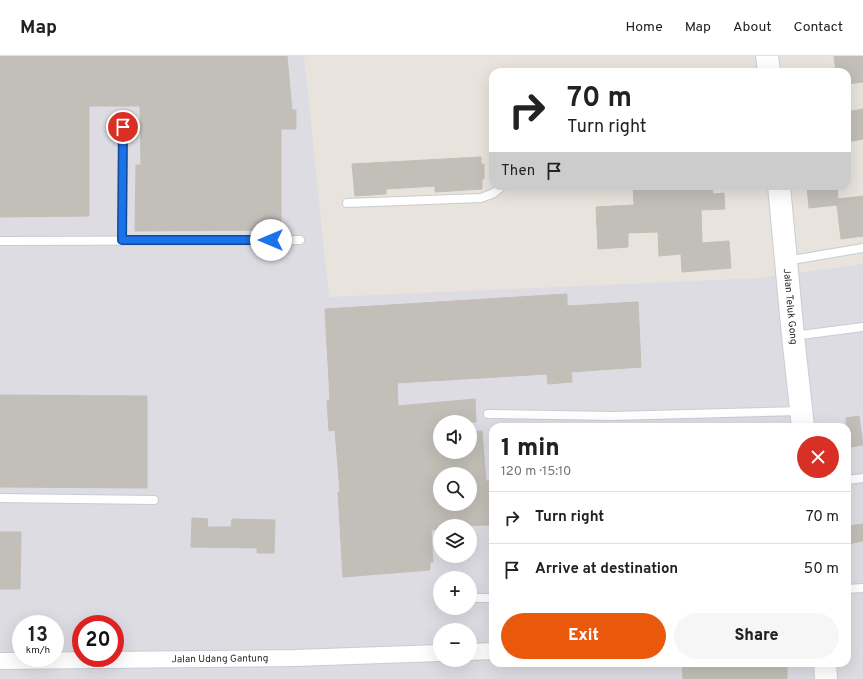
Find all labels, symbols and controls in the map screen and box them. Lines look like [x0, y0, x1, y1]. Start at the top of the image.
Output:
text: Map [20, 16, 57, 40]
text: Home [626, 19, 663, 36]
text: Map [685, 19, 711, 36]
text: About [733, 19, 772, 36]
text: Contact [794, 19, 843, 36]
text: 70 m [567, 81, 632, 117]
icon: right [501, 84, 553, 136]
pin [106, 110, 140, 144]
icon: arrive [112, 116, 134, 138]
text: Turn right [567, 116, 647, 139]
icon: arrive [543, 160, 565, 182]
text: Then [501, 162, 535, 181]
position arrow [250, 219, 292, 261]
street label: Jalan Teluk Gong [780, 268, 800, 345]
map controls [433, 415, 477, 667]
button: sound [433, 415, 477, 459]
text: 1 min [501, 434, 560, 464]
button: close [797, 436, 839, 478]
text: 120 m · 15:10 [501, 464, 571, 480]
button: search [433, 467, 477, 511]
icon: right [501, 507, 523, 529]
text: Turn right [535, 508, 604, 527]
text: 70 m [806, 508, 839, 527]
button: layers [433, 519, 477, 563]
icon: arrive [501, 559, 523, 581]
text: Arrive at destination [535, 560, 678, 579]
text: 50 m [804, 560, 839, 579]
button: + [433, 571, 477, 615]
button: Exit [501, 613, 666, 659]
button: Share [674, 613, 839, 659]
speed limit sign: 20 [72, 615, 124, 667]
text: 13 [28, 623, 48, 649]
button: − [433, 623, 477, 667]
text: km/h [26, 644, 50, 657]
street label: Jalan Udang Gantung [171, 652, 268, 666]

